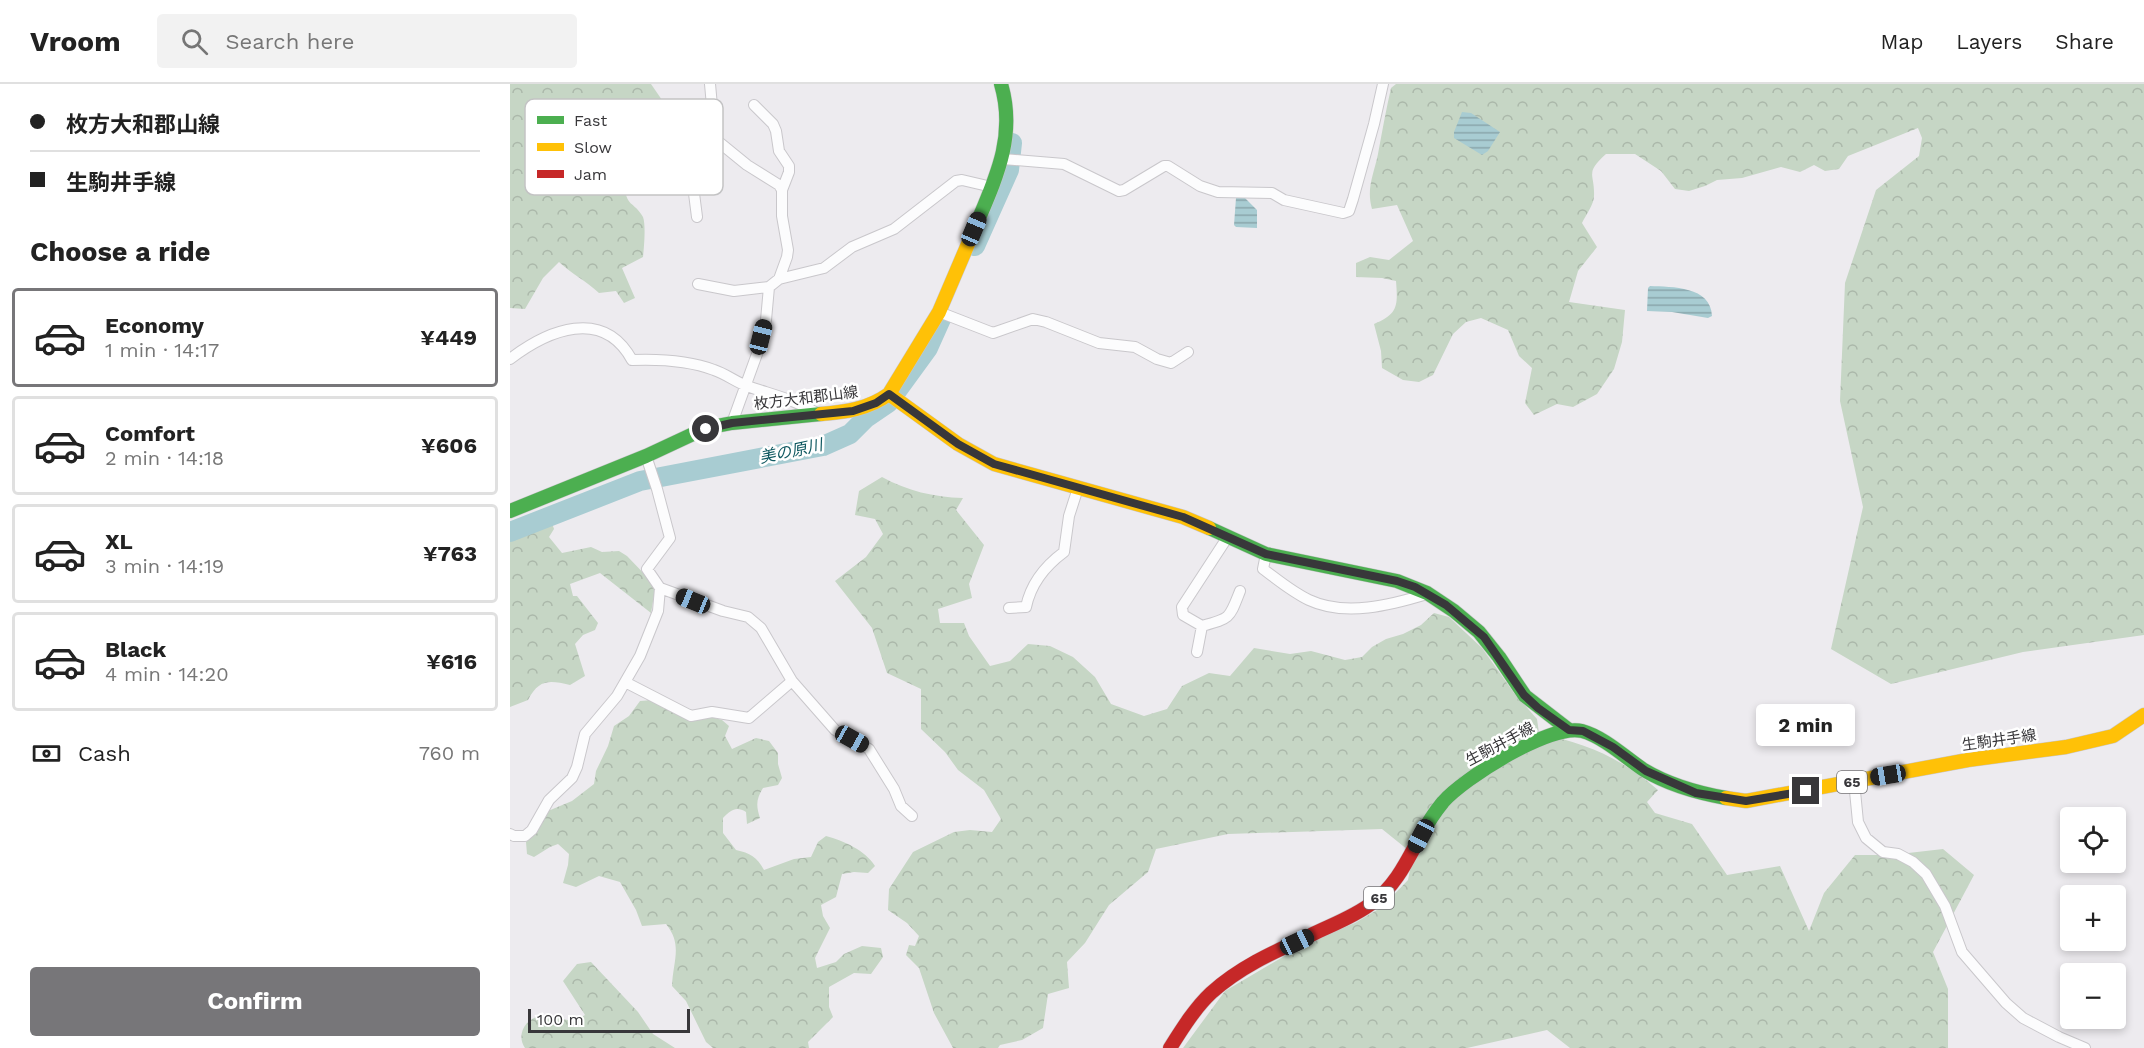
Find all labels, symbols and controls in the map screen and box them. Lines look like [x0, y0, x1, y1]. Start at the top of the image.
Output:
search box [157, 14, 577, 68]
text: Vroom [30, 25, 121, 58]
icon: search [178, 25, 211, 58]
text: Search here [226, 29, 354, 54]
text: Map [1880, 29, 1923, 54]
text: Layers [1956, 29, 2022, 54]
text: Share [2055, 29, 2114, 54]
legend [525, 99, 723, 195]
text: Fast [574, 111, 607, 130]
text: 枚方大和郡山線 [66, 112, 220, 137]
text: Slow [574, 138, 612, 157]
text: Jam [574, 165, 607, 184]
text: 生駒井手線 [66, 170, 176, 195]
car [959, 209, 989, 249]
text: Choose a ride [30, 236, 210, 268]
icon: car [33, 311, 87, 365]
text: Economy [105, 313, 204, 338]
car [748, 317, 774, 357]
text: ¥449 [420, 325, 477, 350]
text: 1 min · 14:17 [105, 338, 219, 362]
street label: 枚方大和郡山線 [753, 383, 859, 413]
route start [692, 415, 719, 442]
icon: car [33, 419, 87, 473]
text: Comfort [105, 421, 195, 446]
text: ¥606 [421, 433, 477, 458]
water label: 美の原川 [758, 435, 826, 467]
text: 2 min · 14:18 [105, 446, 224, 470]
icon: car [33, 527, 87, 581]
text: XL [105, 529, 133, 554]
text: ¥763 [423, 541, 477, 566]
text: 3 min · 14:19 [105, 554, 224, 578]
car [673, 586, 713, 616]
icon: car [33, 635, 87, 689]
text: Black [105, 637, 166, 662]
text: ¥616 [426, 649, 477, 674]
text: 4 min · 14:20 [105, 662, 229, 686]
callout: 2 min [1756, 704, 1856, 746]
text: 2 min [1778, 713, 1833, 737]
street label: 生駒井手線 [1463, 718, 1537, 770]
car [832, 722, 872, 756]
street label: 生駒井手線 [1961, 726, 2037, 754]
icon: cash [30, 737, 63, 770]
text: Cash [78, 741, 131, 766]
text: 760 m [419, 741, 480, 765]
car [1869, 763, 1907, 787]
road number: 65 [1837, 771, 1867, 793]
route end [1792, 777, 1819, 804]
map controls [2060, 807, 2126, 1029]
button: locate [2060, 807, 2126, 873]
car [1405, 816, 1437, 856]
button: + [2060, 885, 2126, 951]
road number: 65 [1364, 887, 1394, 909]
car [1277, 926, 1317, 958]
button: − [2060, 963, 2126, 1029]
button: Confirm [30, 967, 480, 1036]
scale bar [528, 1006, 690, 1034]
text: 100 m [537, 1010, 584, 1029]

